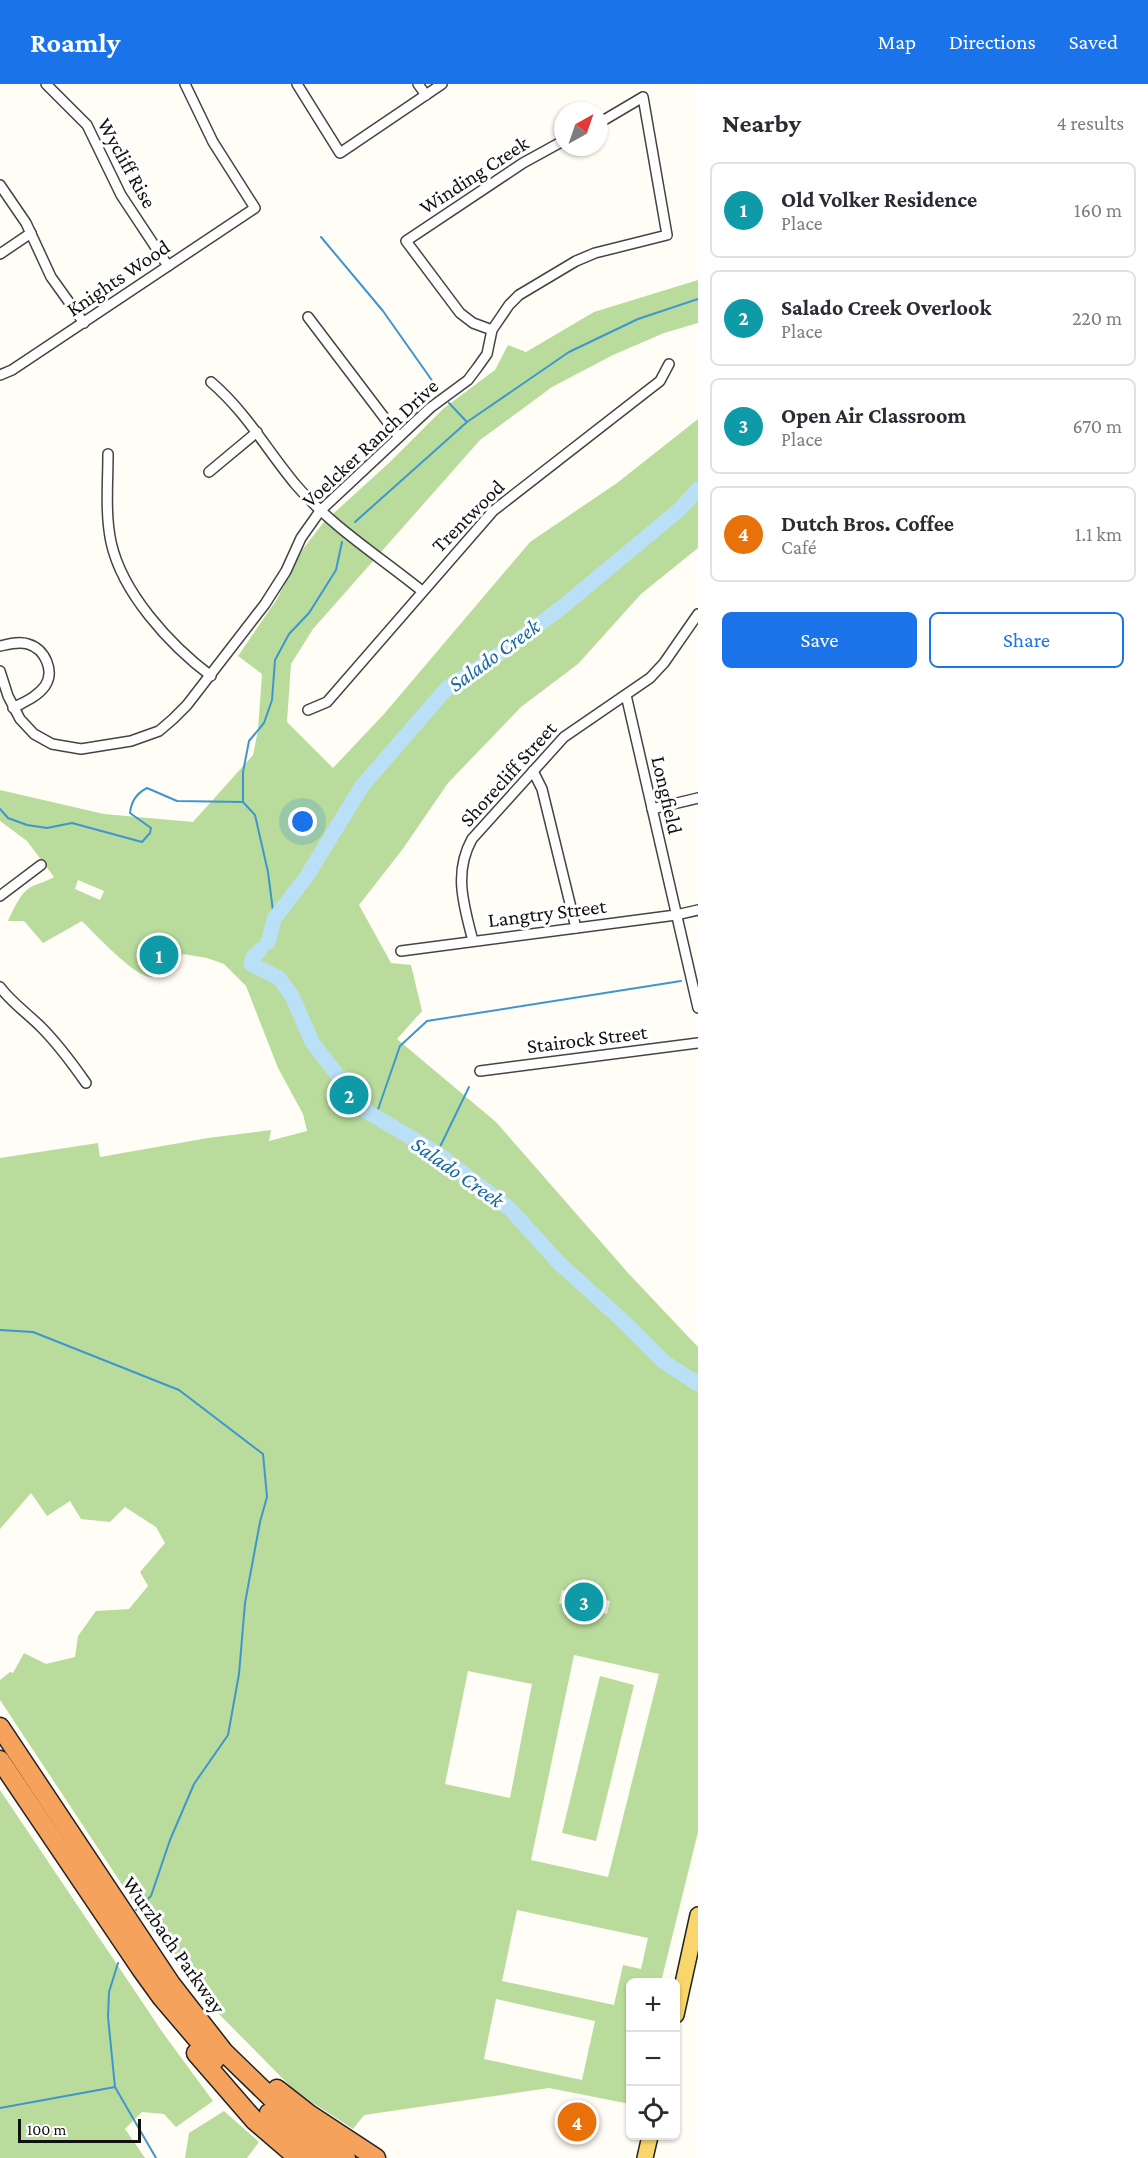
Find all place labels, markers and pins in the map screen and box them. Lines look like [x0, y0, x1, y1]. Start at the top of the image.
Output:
pin: 1 [140, 932, 178, 978]
pin: 2 [330, 1072, 368, 1118]
pin: 3 [564, 1580, 604, 1624]
pin: 4 [558, 2100, 596, 2144]

